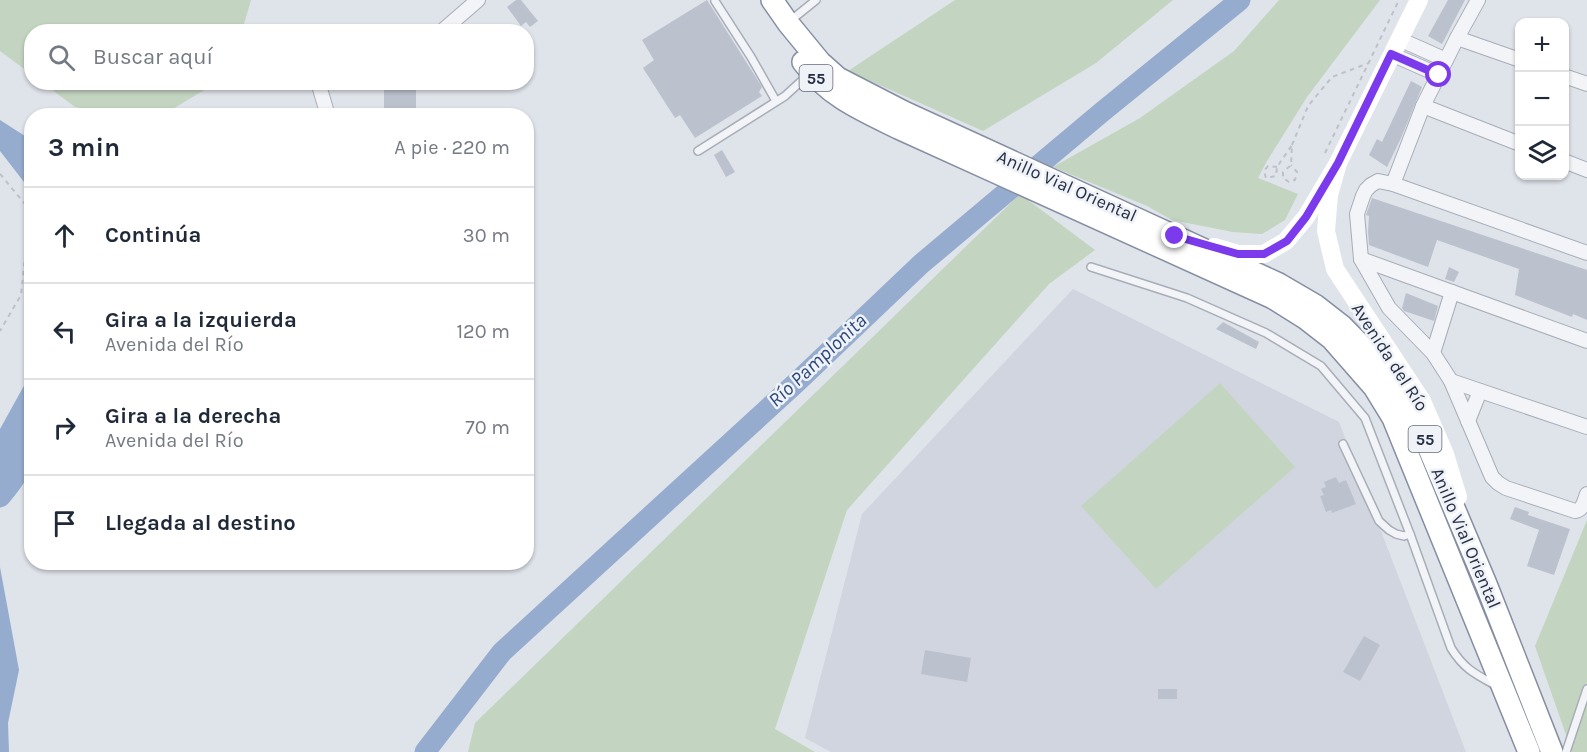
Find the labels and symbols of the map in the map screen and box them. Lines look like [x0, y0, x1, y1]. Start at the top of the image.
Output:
route start [1425, 61, 1451, 87]
road number: 55 [800, 65, 832, 91]
street label: Anillo Vial Oriental [994, 145, 1140, 227]
route end [1161, 222, 1187, 248]
street label: Avenida del Río [1347, 299, 1433, 415]
water label: Río Pamplonita [763, 309, 871, 412]
road number: 55 [1408, 426, 1442, 452]
street label: Anillo Vial Oriental [1426, 464, 1506, 612]

